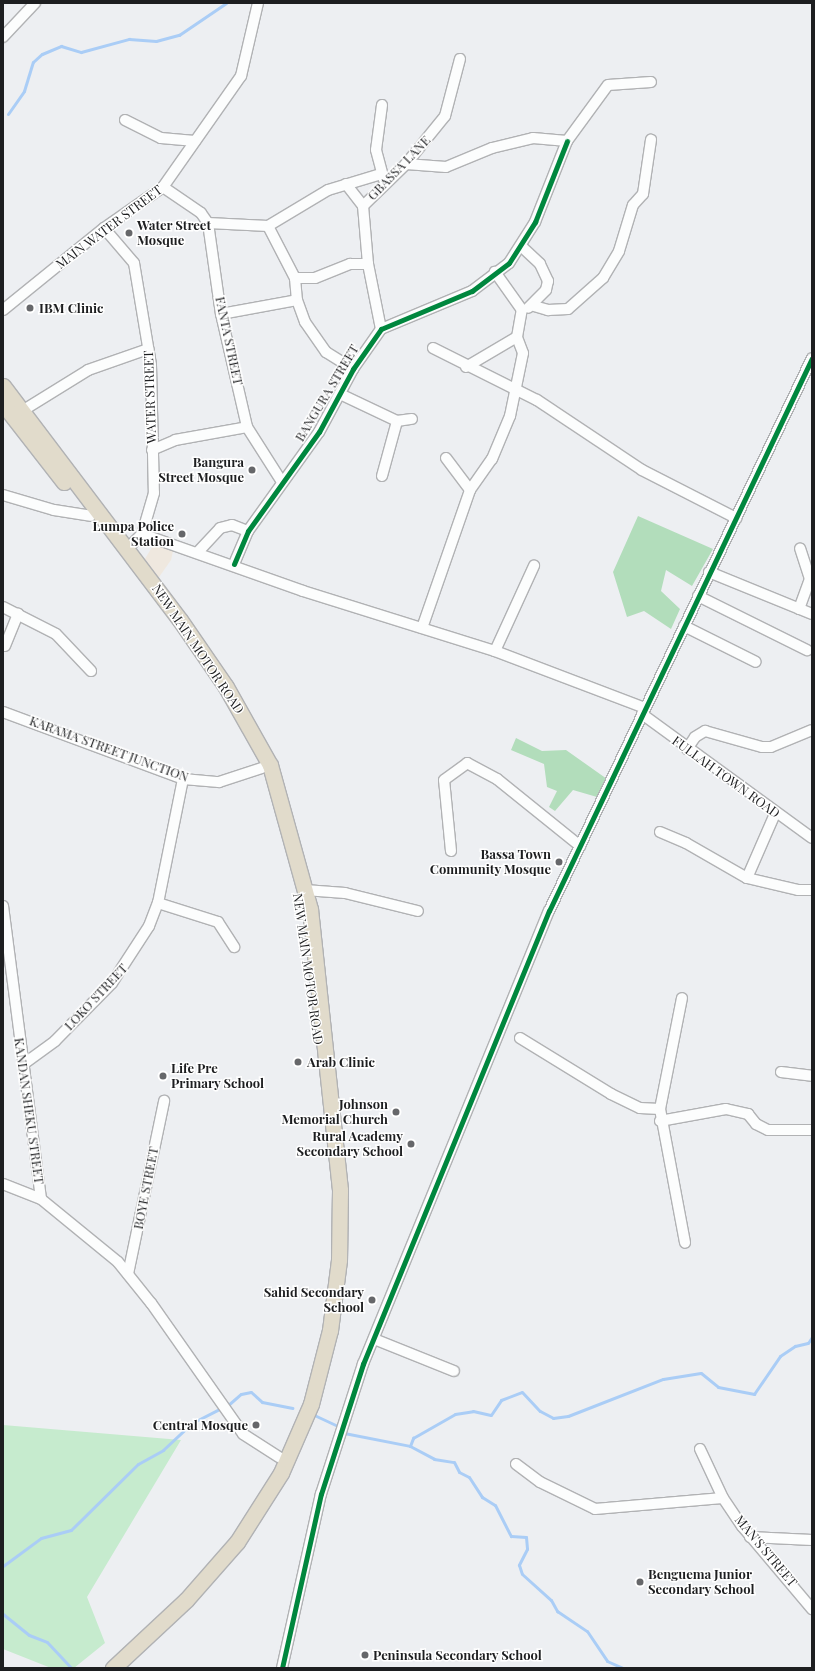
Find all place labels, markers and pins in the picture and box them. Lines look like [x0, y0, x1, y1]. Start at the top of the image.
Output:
place label: Water Street Mosque [137, 218, 211, 249]
marker: Water Street Mosque [124, 228, 134, 238]
place label: IBM Clinic [39, 300, 103, 316]
marker: IBM Clinic [24, 302, 36, 314]
place label: Bangura Street Mosque [158, 455, 244, 486]
marker: Bangura Street Mosque [247, 465, 257, 475]
place label: Lumpa Police Station [92, 519, 174, 550]
marker: Lumpa Police Station [177, 529, 187, 539]
place label: Bassa Town Community Mosque [429, 847, 551, 878]
marker: Bassa Town Community Mosque [554, 857, 564, 867]
place label: Arab Clinic [307, 1054, 375, 1070]
marker: Arab Clinic [292, 1056, 304, 1068]
place label: Life Pre Primary School [171, 1061, 264, 1092]
marker: Life Pre Primary School [158, 1071, 168, 1081]
place label: Johnson Memorial Church [281, 1097, 388, 1128]
marker: Johnson Memorial Church [391, 1107, 401, 1117]
place label: Rural Academy Secondary School [296, 1129, 403, 1160]
marker: Rural Academy Secondary School [406, 1139, 416, 1149]
place label: Sahid Secondary School [264, 1285, 364, 1316]
marker: Sahid Secondary School [367, 1295, 377, 1305]
place label: Central Mosque [153, 1417, 248, 1433]
marker: Central Mosque [251, 1420, 261, 1430]
place label: Benguema Junior Secondary School [648, 1567, 755, 1598]
marker: Benguema Junior Secondary School [635, 1577, 645, 1587]
place label: Peninsula Secondary School [373, 1647, 542, 1663]
marker: Peninsula Secondary School [360, 1650, 370, 1660]

